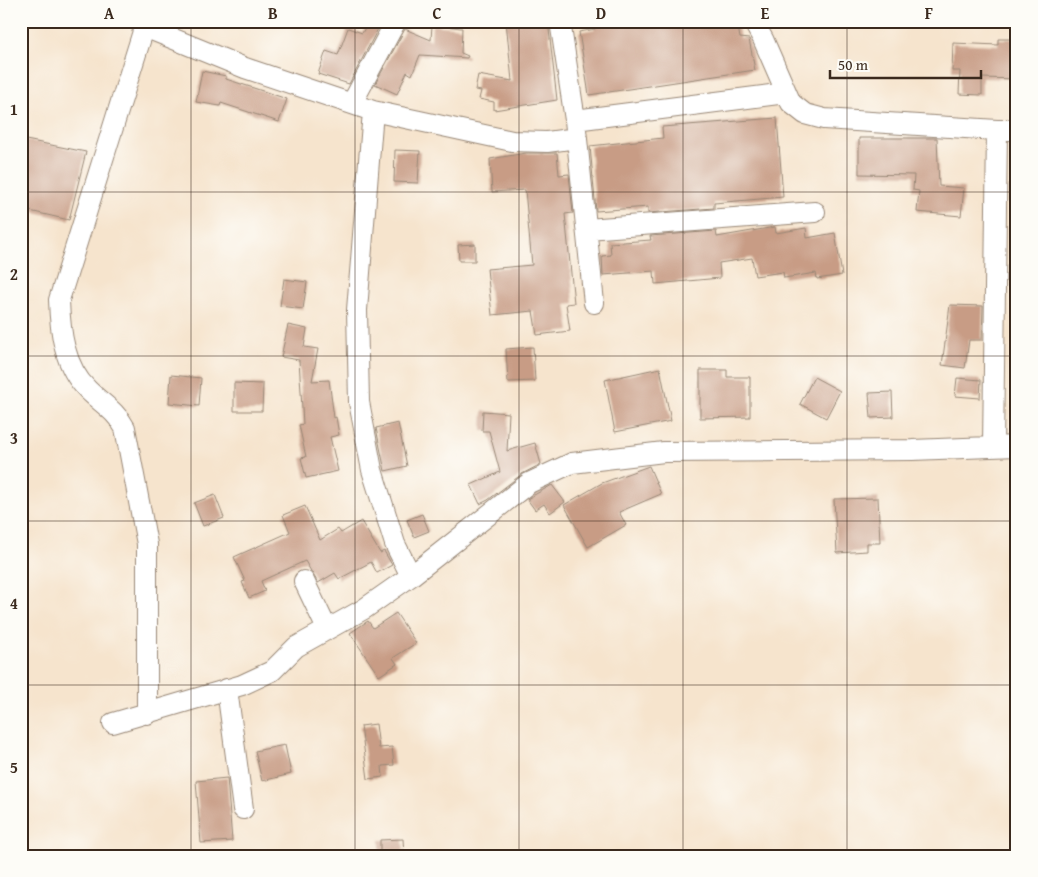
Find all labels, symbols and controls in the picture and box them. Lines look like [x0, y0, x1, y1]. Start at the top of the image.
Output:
text: A [104, 1, 115, 25]
text: B [268, 1, 278, 25]
text: C [432, 1, 442, 25]
text: D [596, 1, 606, 25]
text: E [761, 1, 770, 25]
text: F [925, 1, 933, 25]
scale bar [830, 48, 982, 80]
text: 50 m [838, 54, 869, 75]
text: 1 [10, 97, 18, 121]
text: 2 [10, 262, 18, 286]
text: 3 [10, 426, 18, 450]
text: 4 [10, 591, 18, 615]
text: 5 [10, 755, 18, 779]

